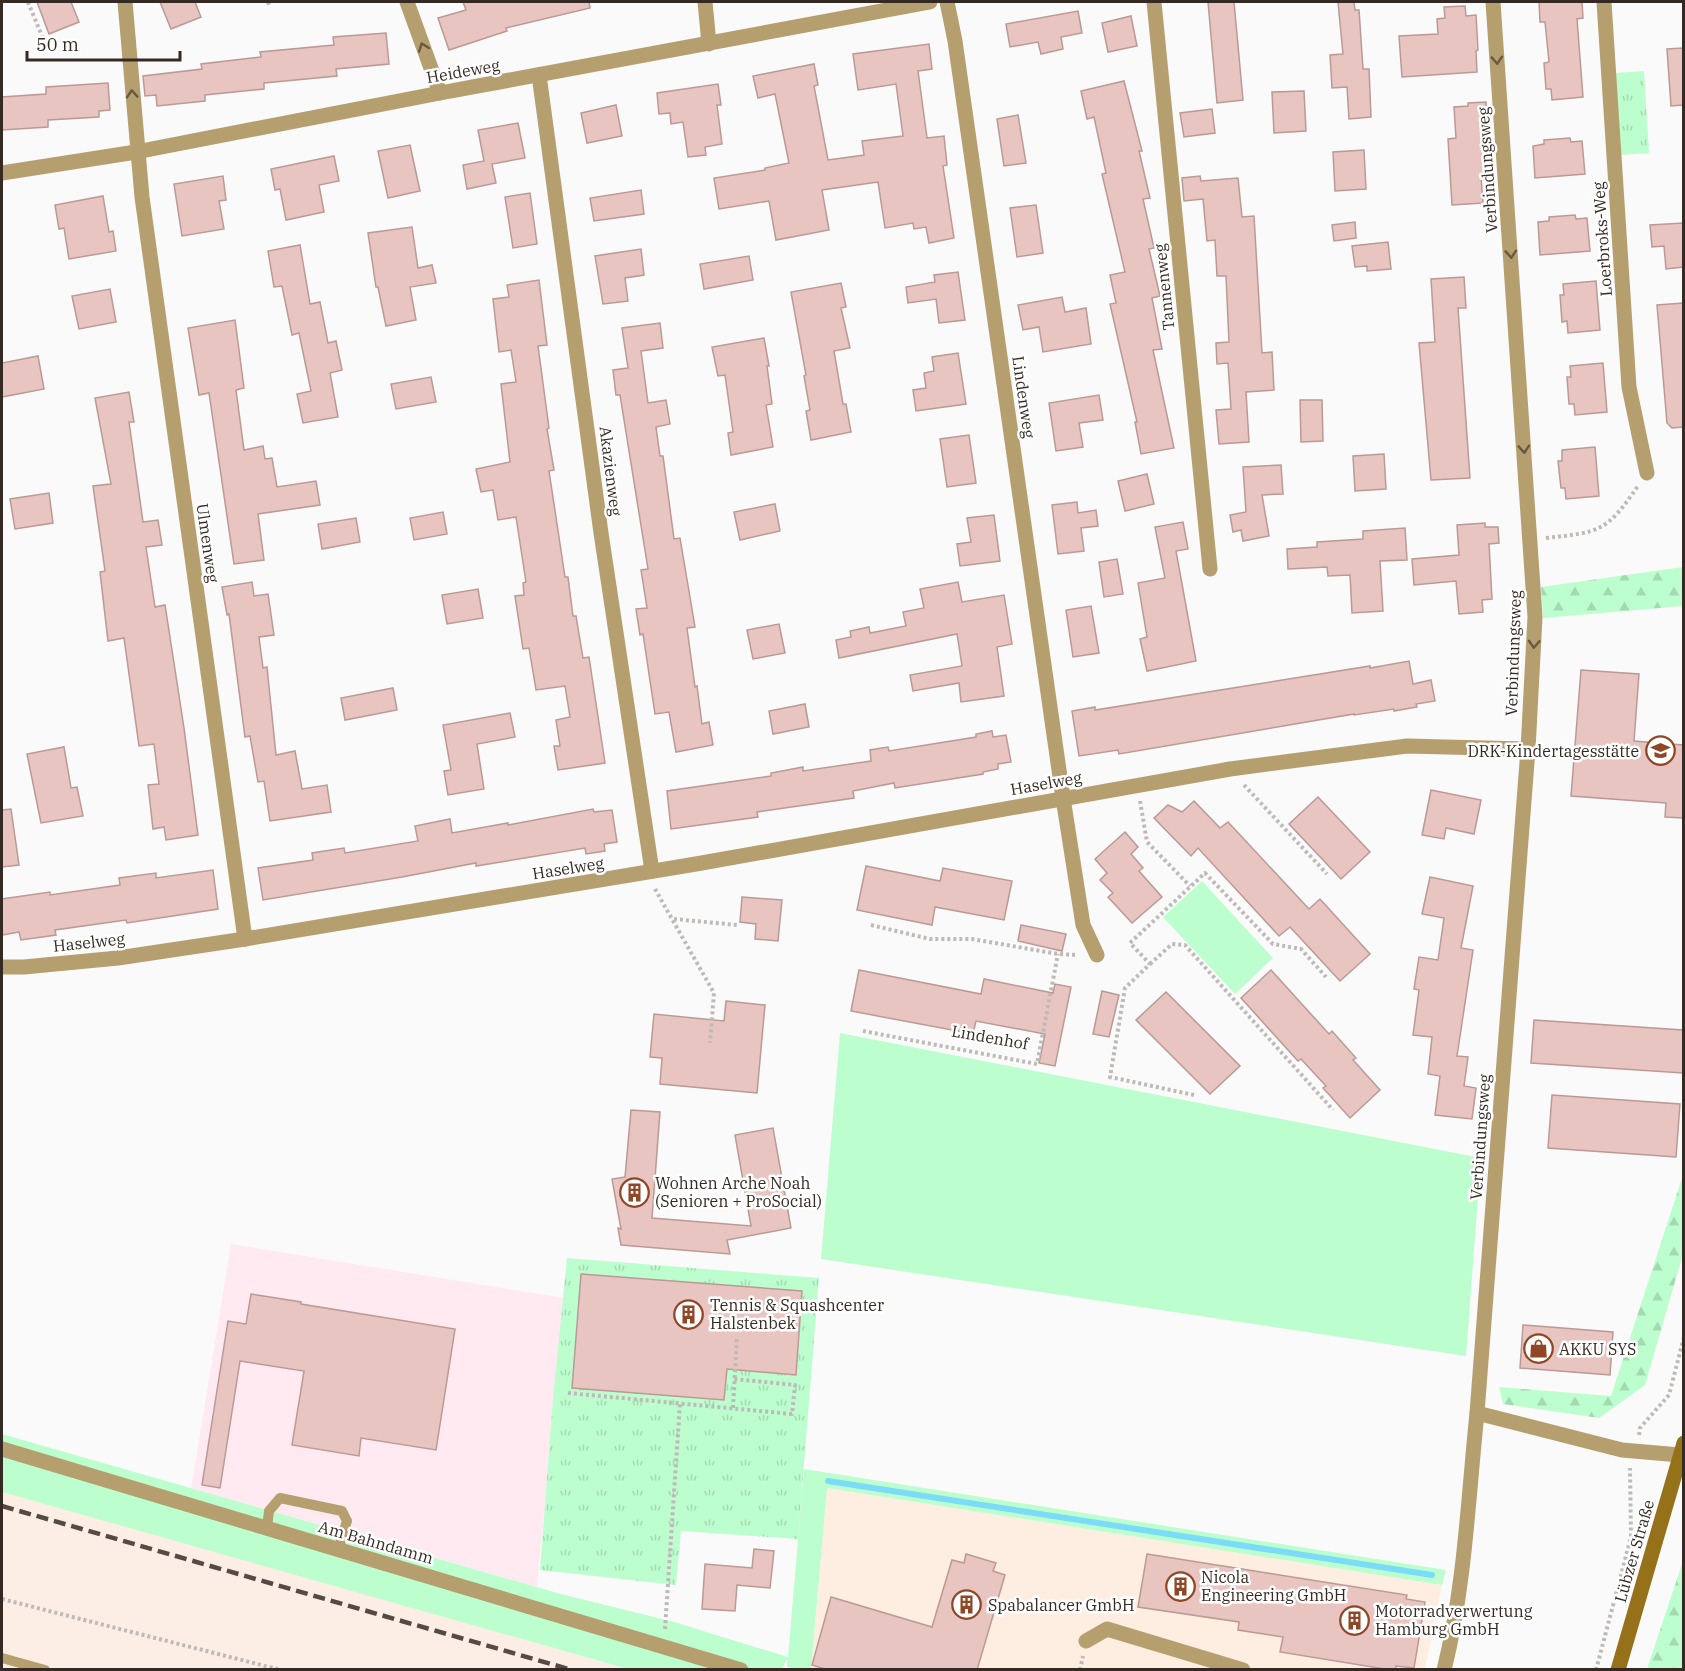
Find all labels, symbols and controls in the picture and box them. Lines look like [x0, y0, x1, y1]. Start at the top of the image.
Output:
scale bar [27, 24, 180, 62]
text: 50 m [36, 33, 79, 56]
one-way arrow [418, 42, 431, 53]
street label: Heideweg [425, 55, 502, 87]
one-way arrow [1491, 55, 1504, 64]
one-way arrow [126, 89, 139, 98]
street label: Verbindungsweg [1473, 106, 1501, 234]
street label: Loerbroks-Weg [1588, 181, 1616, 297]
street label: Tannenweg [1149, 242, 1179, 331]
one-way arrow [1504, 250, 1517, 259]
street label: Lindenweg [1008, 355, 1040, 440]
street label: Akazienweg [596, 425, 626, 517]
one-way arrow [1517, 444, 1530, 453]
street label: Ulmenweg [193, 502, 224, 584]
street label: Verbindungsweg [1501, 589, 1525, 716]
one-way arrow [1528, 639, 1541, 648]
school or university icon: DRK-Kindertagesstätte [1644, 735, 1676, 767]
place label: DRK-Kindertagesstätte [1467, 741, 1639, 761]
street label: Haselweg [1009, 767, 1084, 799]
street label: Haselweg [531, 852, 605, 884]
street label: Haselweg [52, 928, 126, 956]
street label: Lindenhof [950, 1020, 1031, 1054]
street label: Verbindungsweg [1466, 1073, 1494, 1201]
place label: Wohnen Arche Noah (Senioren + ProSocial) [655, 1173, 822, 1211]
building icon: Wohnen Arche Noah (Senioren + ProSocial) [618, 1176, 650, 1208]
place label: Tennis & Squashcenter Halstenbek [710, 1295, 884, 1333]
building icon: Tennis & Squashcenter Halstenbek [673, 1298, 705, 1330]
shop icon: AKKU SYS [1522, 1333, 1554, 1365]
place label: AKKU SYS [1559, 1339, 1637, 1359]
street label: Lübzer Straße [1610, 1497, 1658, 1605]
street label: Am Bahndamm [316, 1516, 436, 1568]
place label: Nicola Engineering GmbH [1201, 1567, 1346, 1605]
building icon: Nicola Engineering GmbH [1164, 1570, 1196, 1602]
building icon: Spabalancer GmbH [951, 1589, 983, 1621]
place label: Spabalancer GmbH [988, 1595, 1135, 1615]
place label: Motorradverwertung Hamburg GmbH [1375, 1601, 1533, 1639]
building icon: Motorradverwertung Hamburg GmbH [1338, 1604, 1370, 1636]

